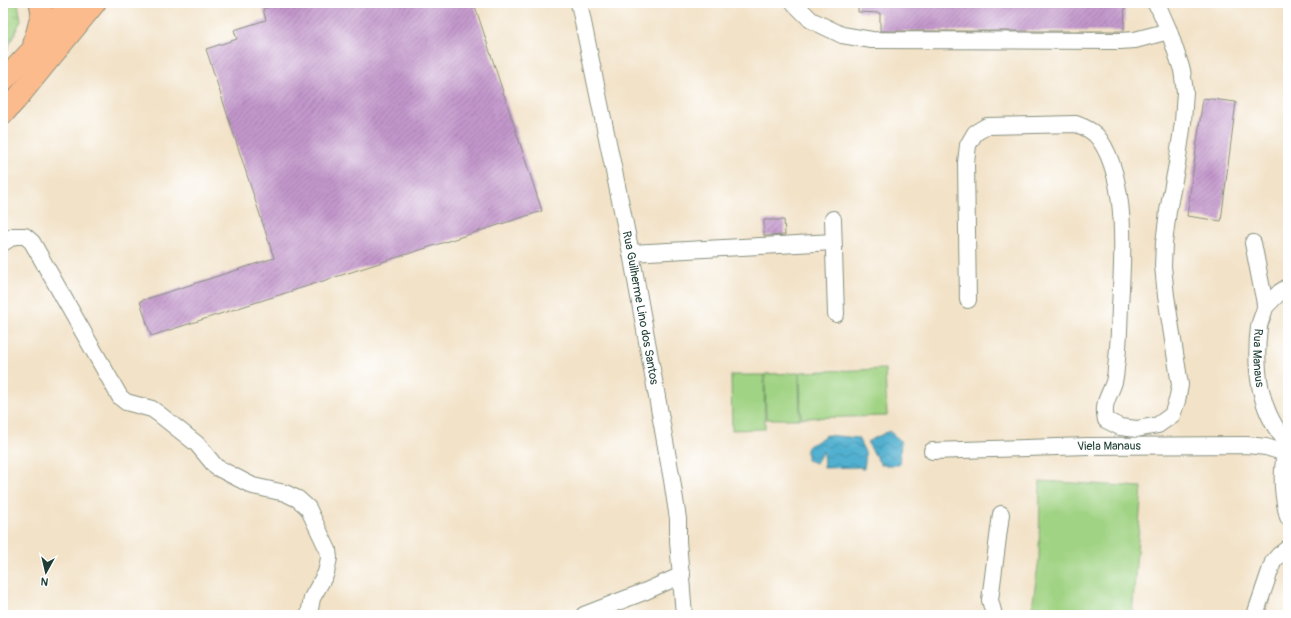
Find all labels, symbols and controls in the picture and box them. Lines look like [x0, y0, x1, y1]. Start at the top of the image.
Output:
street label: Rua Guilherme Lino dos Santos [619, 230, 662, 386]
street label: Rua Manaus [1250, 328, 1268, 389]
street label: Viela Manaus [1077, 438, 1141, 454]
north arrow [26, 552, 66, 592]
text: N [40, 574, 49, 588]

